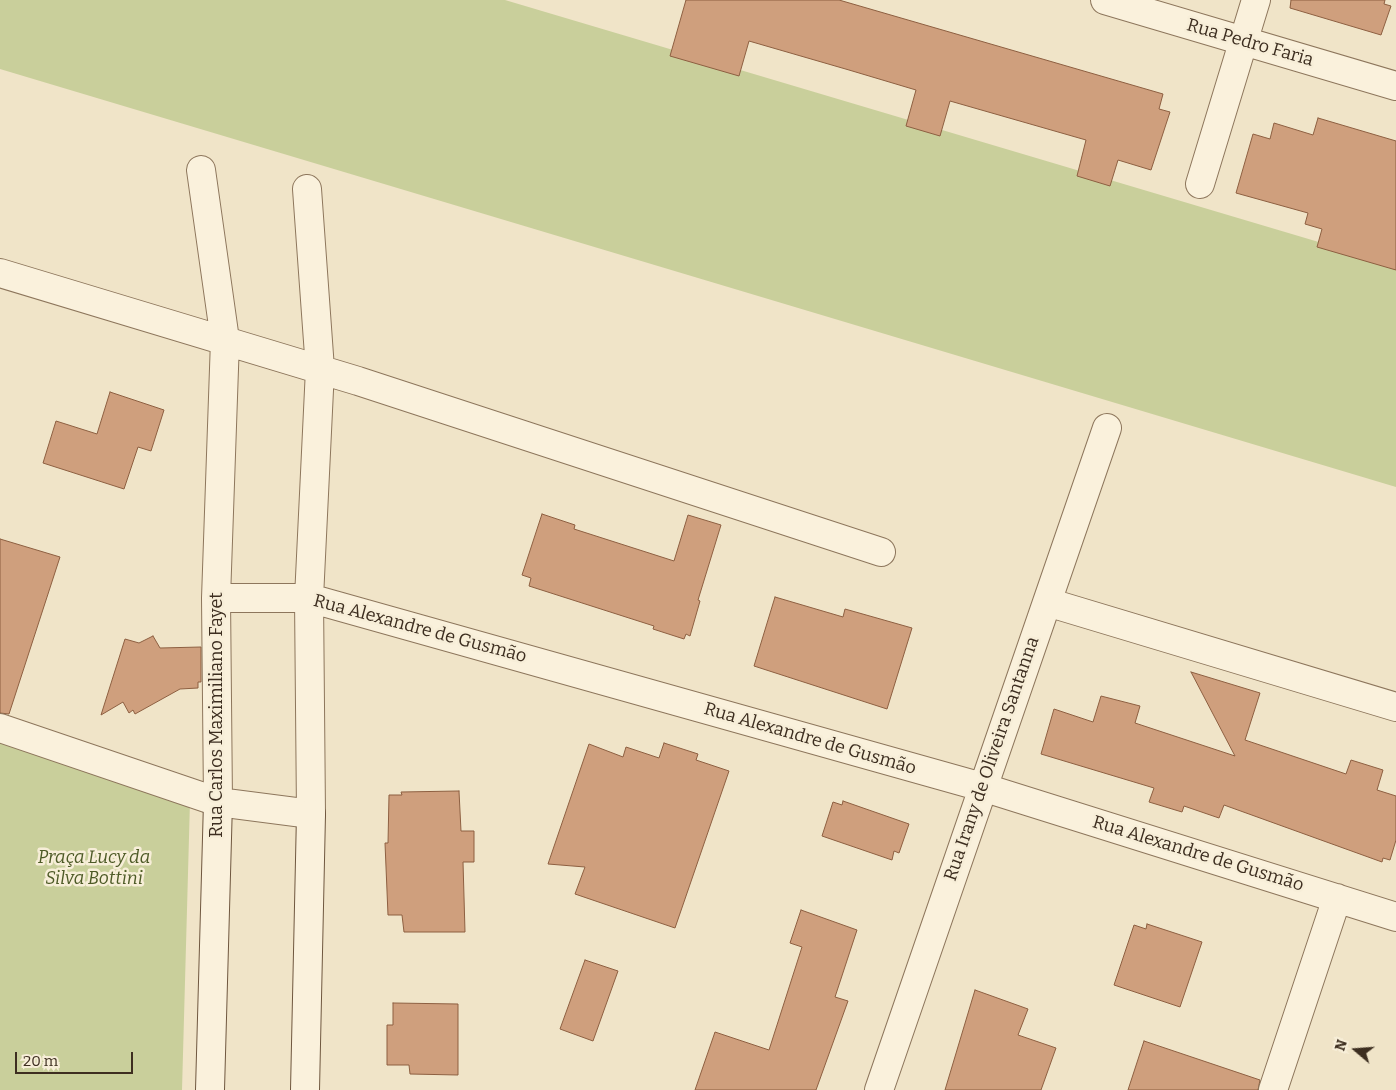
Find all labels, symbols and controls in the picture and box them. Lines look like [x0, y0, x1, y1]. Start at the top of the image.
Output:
street label: Rua Pedro Faria [1184, 15, 1316, 71]
street label: Rua Alexandre de Gusmão [311, 590, 529, 668]
street label: Rua Carlos Maximiliano Fayet [206, 592, 228, 838]
street label: Rua Irany de Oliveira Santanna [940, 634, 1044, 884]
street label: Rua Alexandre de Gusmão [701, 698, 919, 780]
street label: Rua Alexandre de Gusmão [1090, 812, 1306, 896]
park label: Praça Lucy da Silva Bottini [38, 847, 150, 890]
north arrow [1331, 1025, 1381, 1075]
text: N [1332, 1037, 1351, 1053]
scale bar [18, 1042, 135, 1074]
text: 20 m [23, 1052, 58, 1070]

